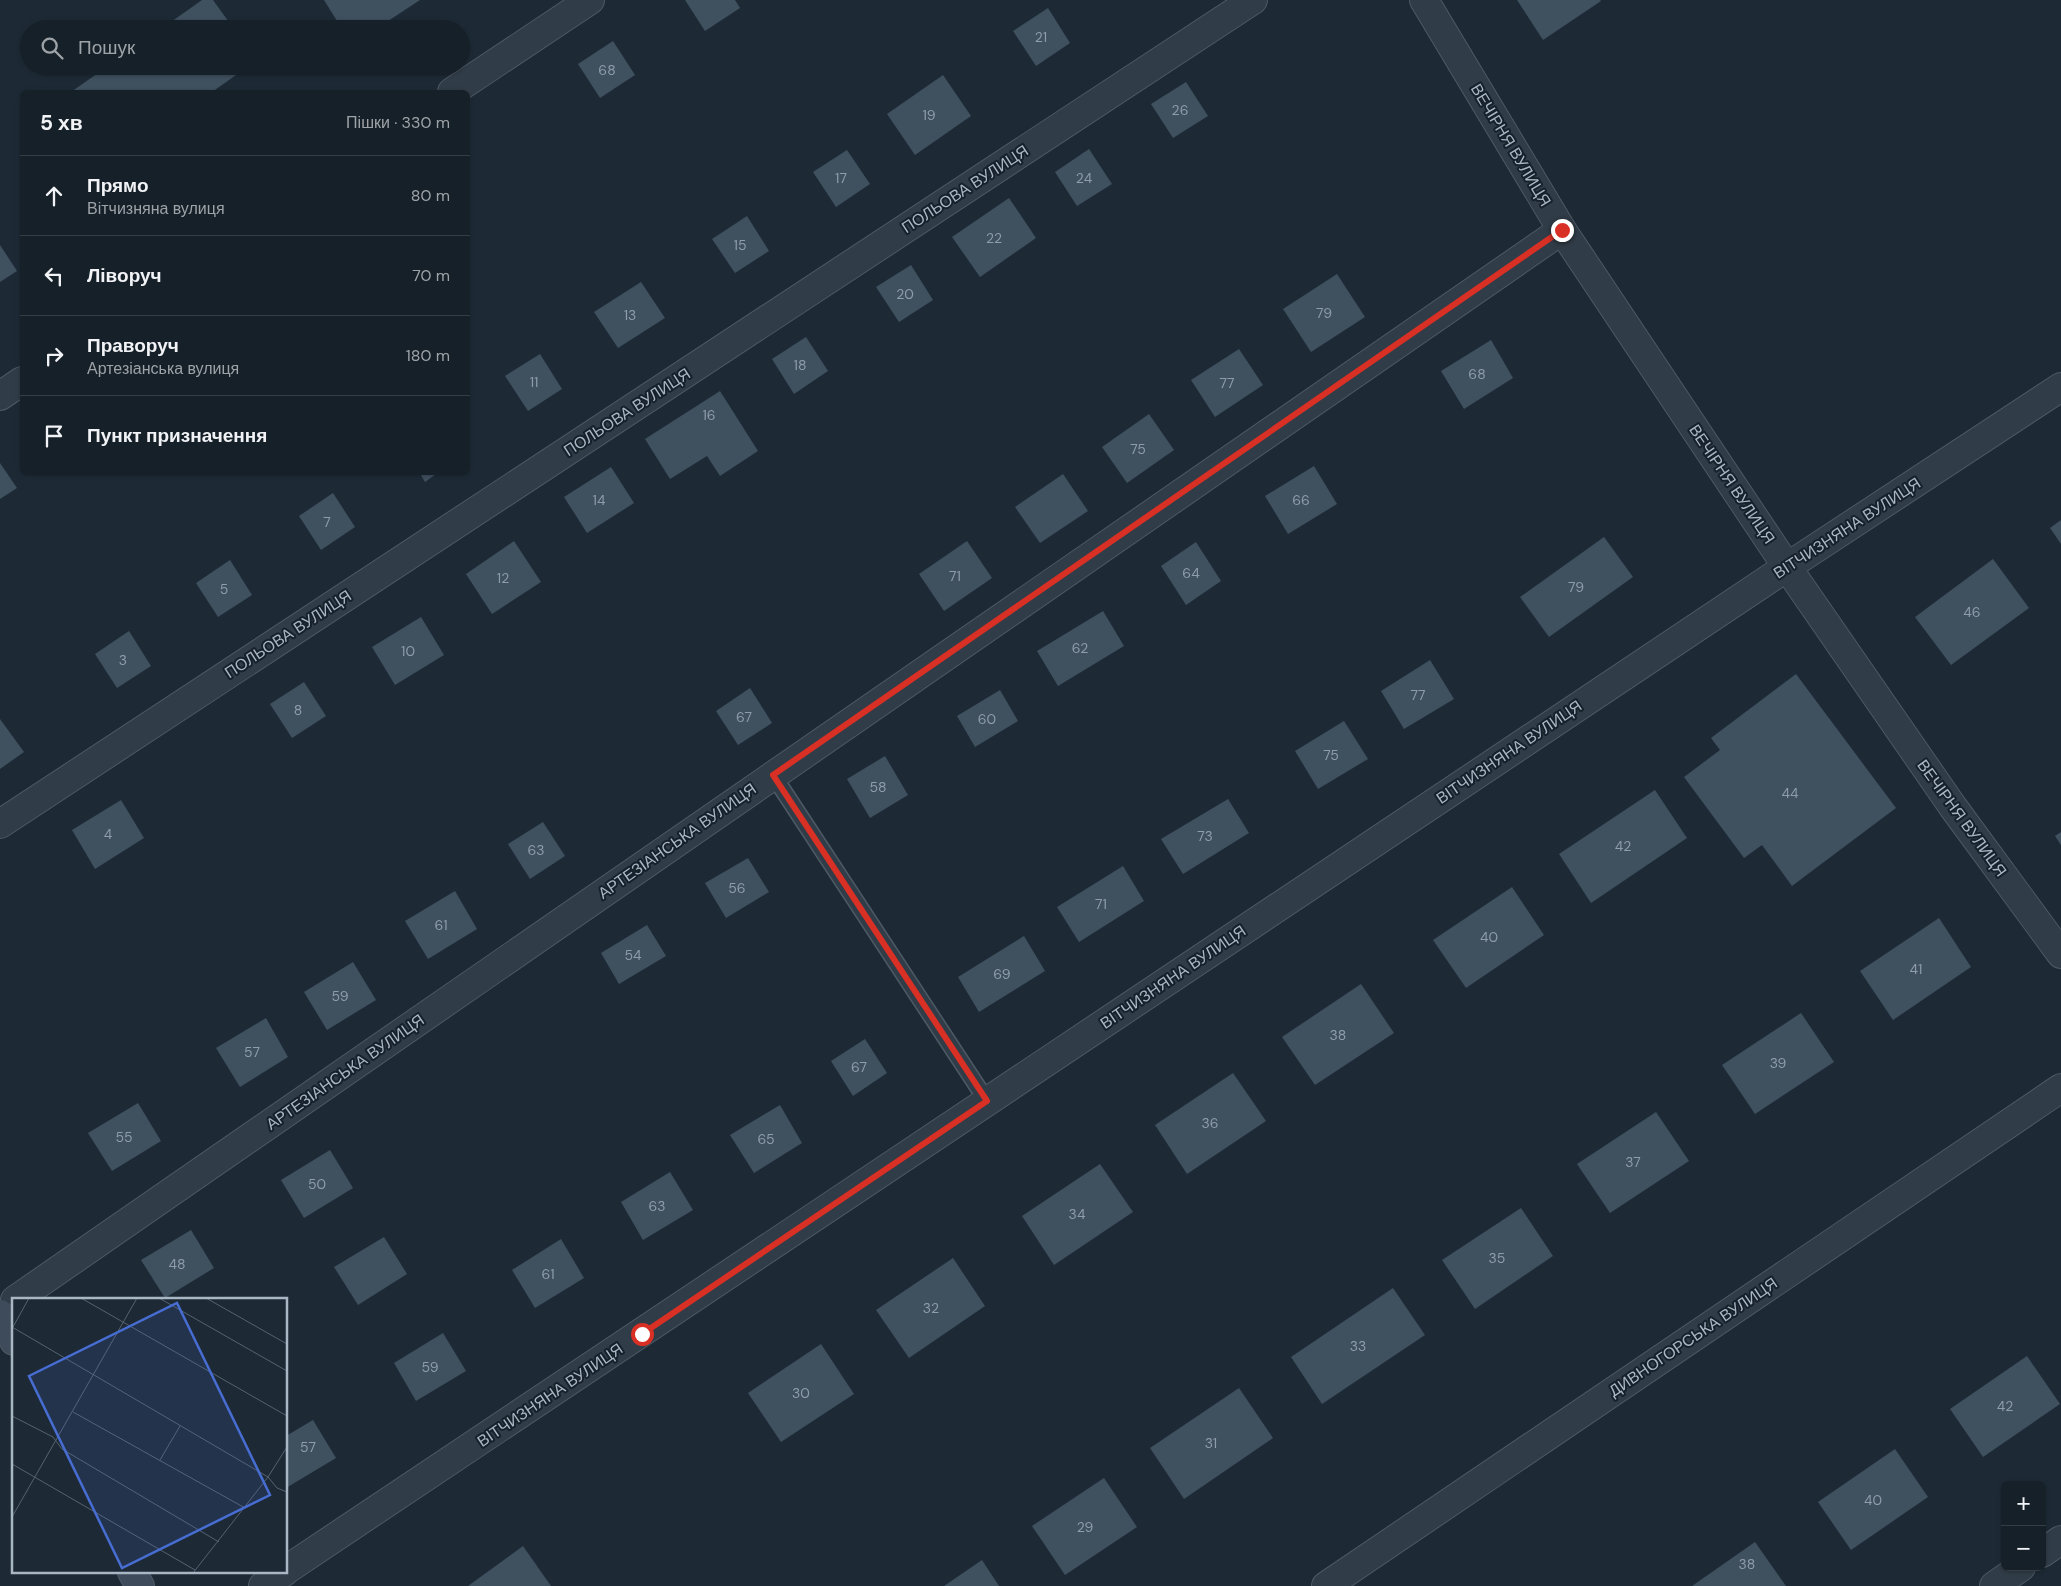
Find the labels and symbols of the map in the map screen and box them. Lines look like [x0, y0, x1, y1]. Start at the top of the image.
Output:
house number: 21 [1035, 28, 1047, 46]
house number: 68 [598, 61, 616, 79]
street label: ВЕЧІРНЯ ВУЛИЦЯ [1466, 80, 1556, 210]
house number: 26 [1172, 101, 1188, 119]
house number: 19 [922, 106, 936, 124]
street label: ПОЛЬОВА ВУЛИЦЯ [898, 140, 1032, 238]
house number: 17 [835, 169, 847, 187]
house number: 24 [1076, 169, 1093, 187]
route end [1551, 219, 1574, 242]
house number: 22 [986, 229, 1002, 247]
house number: 15 [734, 236, 746, 254]
house number: 20 [896, 285, 914, 303]
house number: 79 [1316, 304, 1332, 322]
house number: 13 [624, 306, 636, 324]
house number: 18 [794, 356, 806, 374]
street label: ПОЛЬОВА ВУЛИЦЯ [560, 363, 694, 461]
house number: 68 [1468, 365, 1486, 383]
house number: 11 [530, 373, 538, 391]
house number: 77 [1220, 374, 1234, 392]
house number: 16 [702, 406, 716, 424]
street label: ВЕЧІРНЯ ВУЛИЦЯ [1684, 420, 1780, 548]
house number: 75 [1130, 440, 1146, 458]
street label: ВІТЧИЗНЯНА ВУЛИЦЯ [1769, 472, 1925, 584]
house number: 14 [593, 491, 606, 509]
house number: 66 [1292, 491, 1310, 509]
house number: 7 [323, 513, 331, 531]
house number: 64 [1182, 564, 1200, 582]
house number: 71 [949, 567, 961, 585]
house number: 12 [497, 569, 509, 587]
house number: 79 [1568, 578, 1584, 596]
house number: 5 [220, 580, 228, 598]
street label: ПОЛЬОВА ВУЛИЦЯ [221, 585, 355, 683]
house number: 46 [1963, 603, 1981, 621]
house number: 62 [1072, 639, 1088, 657]
house number: 10 [401, 642, 415, 660]
house number: 3 [119, 651, 127, 669]
house number: 77 [1411, 686, 1425, 704]
street label: ВІТЧИЗНЯНА ВУЛИЦЯ [1432, 695, 1586, 809]
house number: 8 [294, 701, 302, 719]
house number: 67 [736, 708, 752, 726]
house number: 60 [978, 710, 996, 728]
house number: 75 [1323, 746, 1339, 764]
street label: ВЕЧІРНЯ ВУЛИЦЯ [1912, 755, 2012, 881]
street label: АРТЕЗІАНСЬКА ВУЛИЦЯ [594, 778, 760, 904]
house number: 58 [869, 778, 887, 796]
house number: 44 [1782, 784, 1799, 802]
house number: 4 [104, 825, 113, 843]
house number: 73 [1197, 827, 1213, 845]
house number: 42 [1615, 837, 1631, 855]
house number: 63 [527, 841, 545, 859]
house number: 56 [728, 879, 746, 897]
house number: 71 [1095, 895, 1107, 913]
house number: 61 [434, 916, 448, 934]
street label: ВІТЧИЗНЯНА ВУЛИЦЯ [1096, 920, 1250, 1034]
house number: 40 [1480, 928, 1498, 946]
house number: 54 [624, 946, 642, 964]
house number: 41 [1910, 960, 1922, 978]
house number: 69 [993, 965, 1011, 983]
house number: 59 [332, 987, 349, 1005]
street label: АРТЕЗІАНСЬКА ВУЛИЦЯ [262, 1009, 428, 1135]
house number: 38 [1330, 1026, 1346, 1044]
house number: 57 [244, 1043, 260, 1061]
house number: 39 [1770, 1054, 1787, 1072]
house number: 67 [851, 1058, 867, 1076]
house number: 36 [1201, 1114, 1219, 1132]
house number: 55 [115, 1128, 133, 1146]
house number: 65 [757, 1130, 775, 1148]
house number: 37 [1625, 1153, 1641, 1171]
house number: 50 [308, 1175, 326, 1193]
house number: 63 [648, 1197, 666, 1215]
house number: 34 [1069, 1205, 1086, 1223]
house number: 35 [1489, 1249, 1505, 1267]
house number: 48 [168, 1255, 186, 1273]
house number: 61 [541, 1265, 555, 1283]
street label: ДИВНОГОРСЬКА ВУЛИЦЯ [1605, 1273, 1781, 1401]
inset map [12, 1298, 288, 1574]
house number: 32 [923, 1299, 939, 1317]
route start [631, 1323, 654, 1346]
house number: 33 [1350, 1337, 1366, 1355]
street label: ВІТЧИЗНЯНА ВУЛИЦЯ [473, 1338, 627, 1452]
house number: 59 [422, 1358, 439, 1376]
house number: 30 [792, 1384, 810, 1402]
house number: 42 [1997, 1397, 2013, 1415]
house number: 31 [1205, 1434, 1217, 1452]
house number: 57 [300, 1438, 316, 1456]
house number: 40 [1864, 1491, 1882, 1509]
house number: 29 [1077, 1518, 1094, 1536]
house number: 38 [1739, 1555, 1755, 1573]

